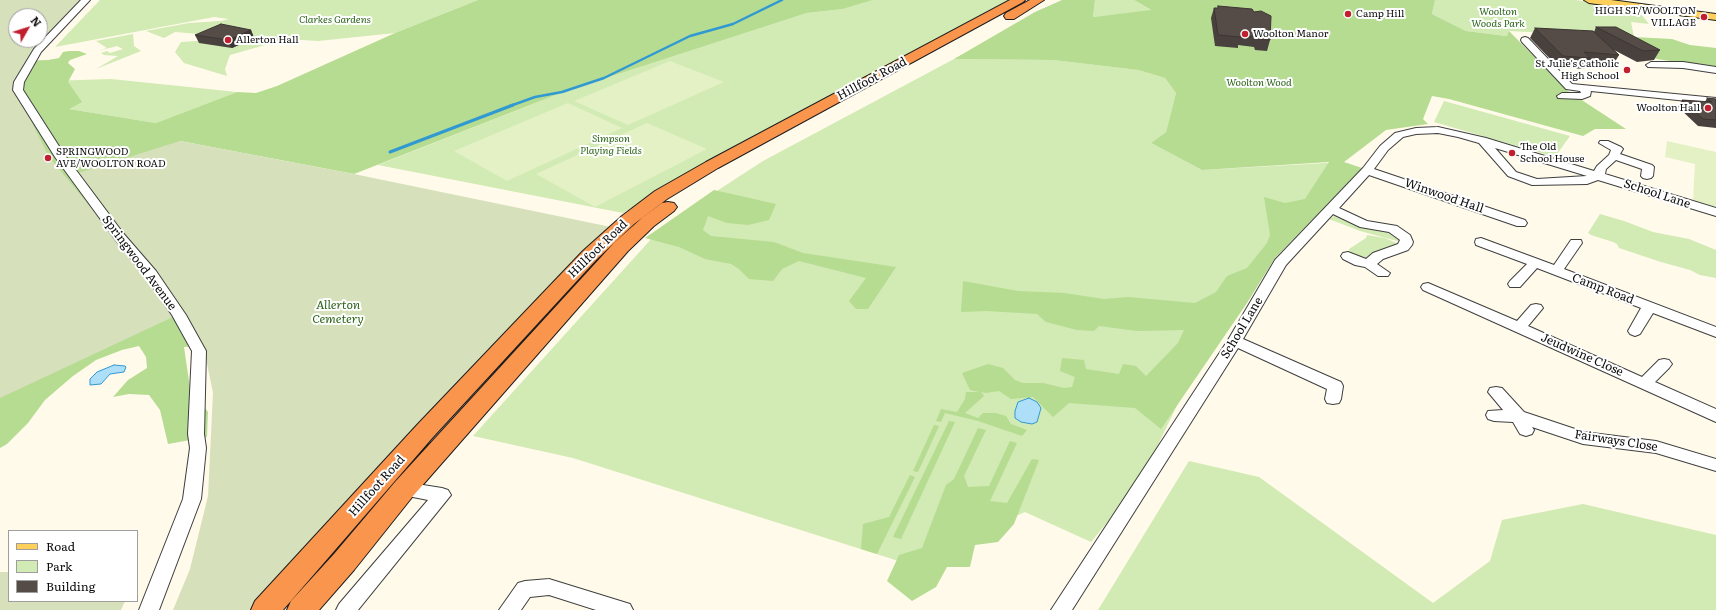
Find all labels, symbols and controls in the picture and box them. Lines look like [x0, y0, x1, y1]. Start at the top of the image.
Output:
place label: HIGH ST/WOOLTON VILLAGE [1595, 5, 1696, 28]
park label: Woolton Woods Park [1471, 6, 1525, 30]
north arrow [8, 8, 48, 48]
place label: Camp Hill [1356, 8, 1404, 20]
marker: Camp Hill [1343, 9, 1353, 19]
text: N [27, 12, 46, 30]
marker: HIGH ST/WOOLTON VILLAGE [1699, 12, 1709, 22]
park label: Clarkes Gardens [299, 14, 371, 26]
place label: Woolton Manor [1253, 28, 1328, 40]
marker: Woolton Manor [1240, 29, 1250, 39]
place label: Allerton Hall [236, 34, 299, 46]
marker: Allerton Hall [223, 35, 233, 45]
street label: Hillfoot Road [835, 55, 909, 103]
place label: St Julie's Catholic High School [1535, 58, 1619, 82]
marker: St Julie's Catholic High School [1622, 65, 1632, 75]
park label: Woolton Wood [1226, 77, 1292, 89]
place label: Woolton Hall [1636, 102, 1700, 114]
marker: Woolton Hall [1703, 103, 1713, 113]
park label: Simpson Playing Fields [580, 133, 642, 156]
place label: The Old School House [1520, 141, 1585, 164]
place label: SPRINGWOOD AVE/WOOLTON ROAD [56, 146, 166, 170]
marker: The Old School House [1507, 148, 1517, 158]
marker: SPRINGWOOD AVE/WOOLTON ROAD [43, 153, 53, 163]
street label: Winwood Hall [1402, 176, 1486, 216]
street label: School Lane [1622, 176, 1692, 212]
street label: Springwood Avenue [99, 213, 179, 313]
street label: Hillfoot Road [565, 217, 631, 281]
street label: Camp Road [1570, 271, 1636, 307]
street label: School Lane [1218, 295, 1266, 361]
park label: Allerton Cemetery [312, 298, 364, 326]
street label: Jeudwine Close [1539, 330, 1625, 380]
street label: Fairways Close [1573, 427, 1659, 455]
street label: Hillfoot Road [346, 453, 408, 519]
legend [8, 530, 138, 602]
text: Road [46, 537, 75, 555]
text: Park [46, 557, 72, 575]
text: Building [46, 577, 95, 595]

